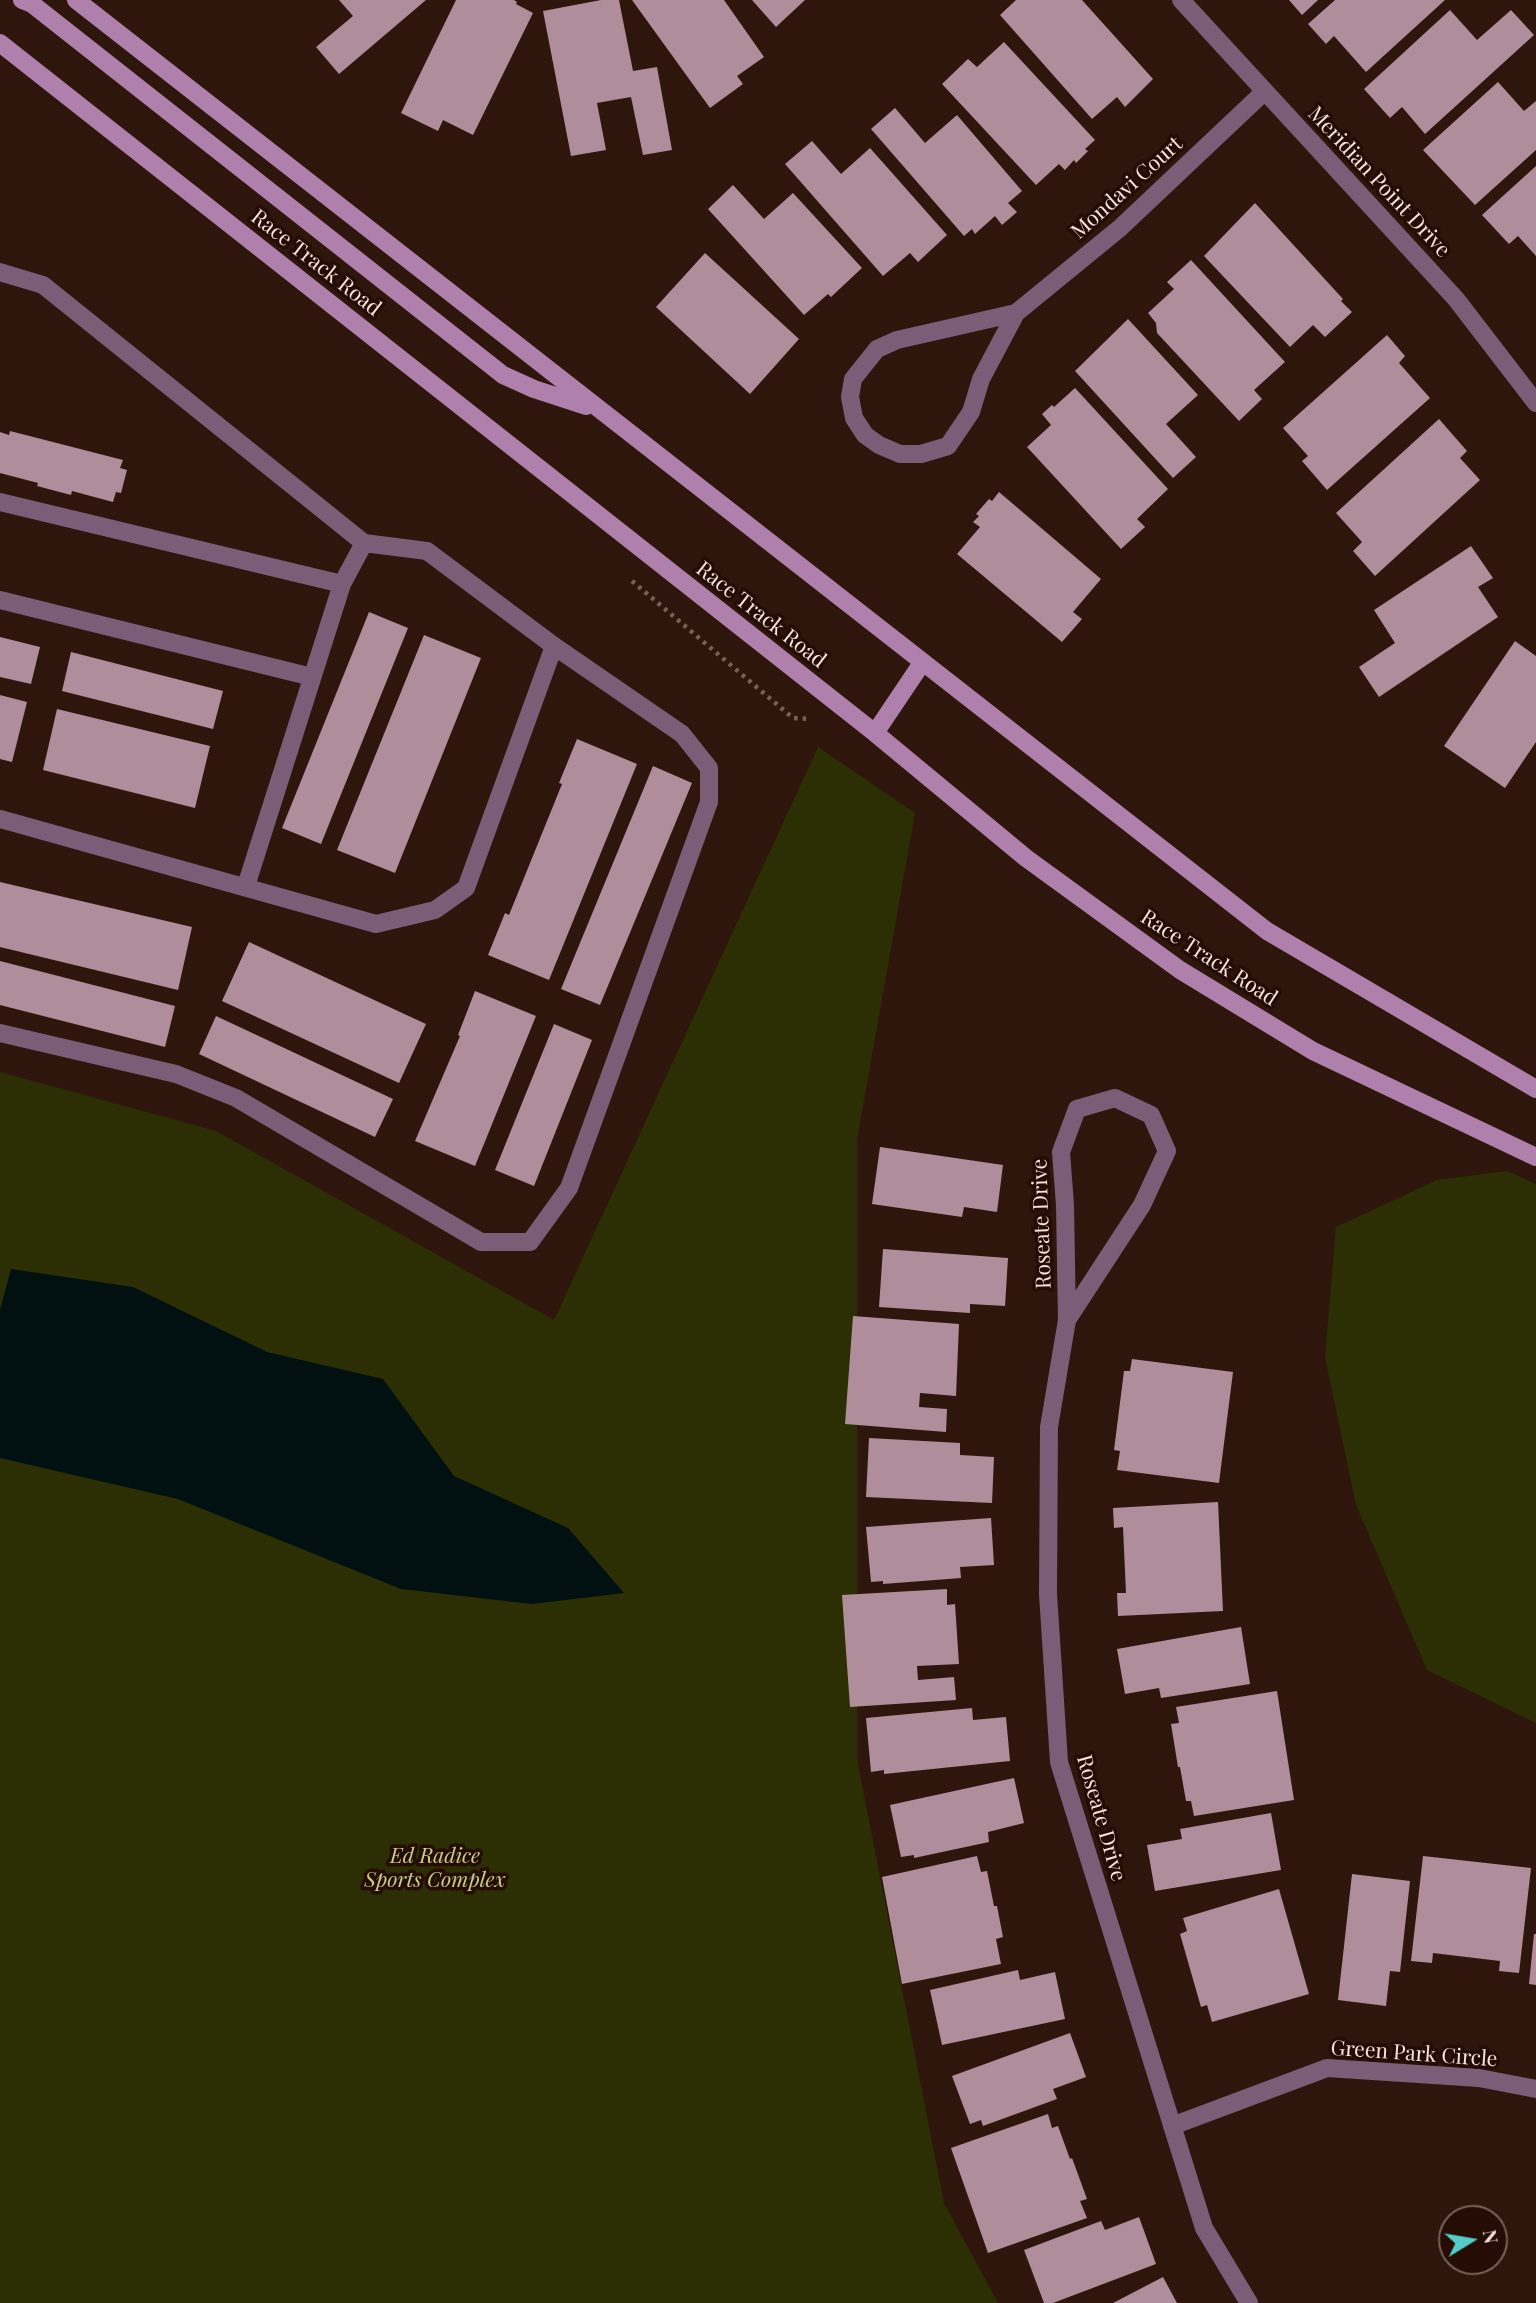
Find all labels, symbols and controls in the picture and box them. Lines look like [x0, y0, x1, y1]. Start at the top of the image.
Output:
street label: Meridian Point Drive [1303, 101, 1455, 263]
street label: Mondavi Court [1066, 131, 1188, 245]
street label: Race Track Road [246, 205, 386, 321]
street label: Race Track Road [691, 557, 831, 673]
street label: Race Track Road [1136, 904, 1282, 1012]
street label: Roseate Drive [1027, 1158, 1057, 1290]
street label: Roseate Drive [1071, 1752, 1131, 1884]
park label: Ed Radice Sports Complex [364, 1843, 506, 1893]
street label: Green Park Circle [1330, 2036, 1498, 2072]
north arrow [1438, 2205, 1508, 2275]
text: N [1478, 2227, 1506, 2246]

